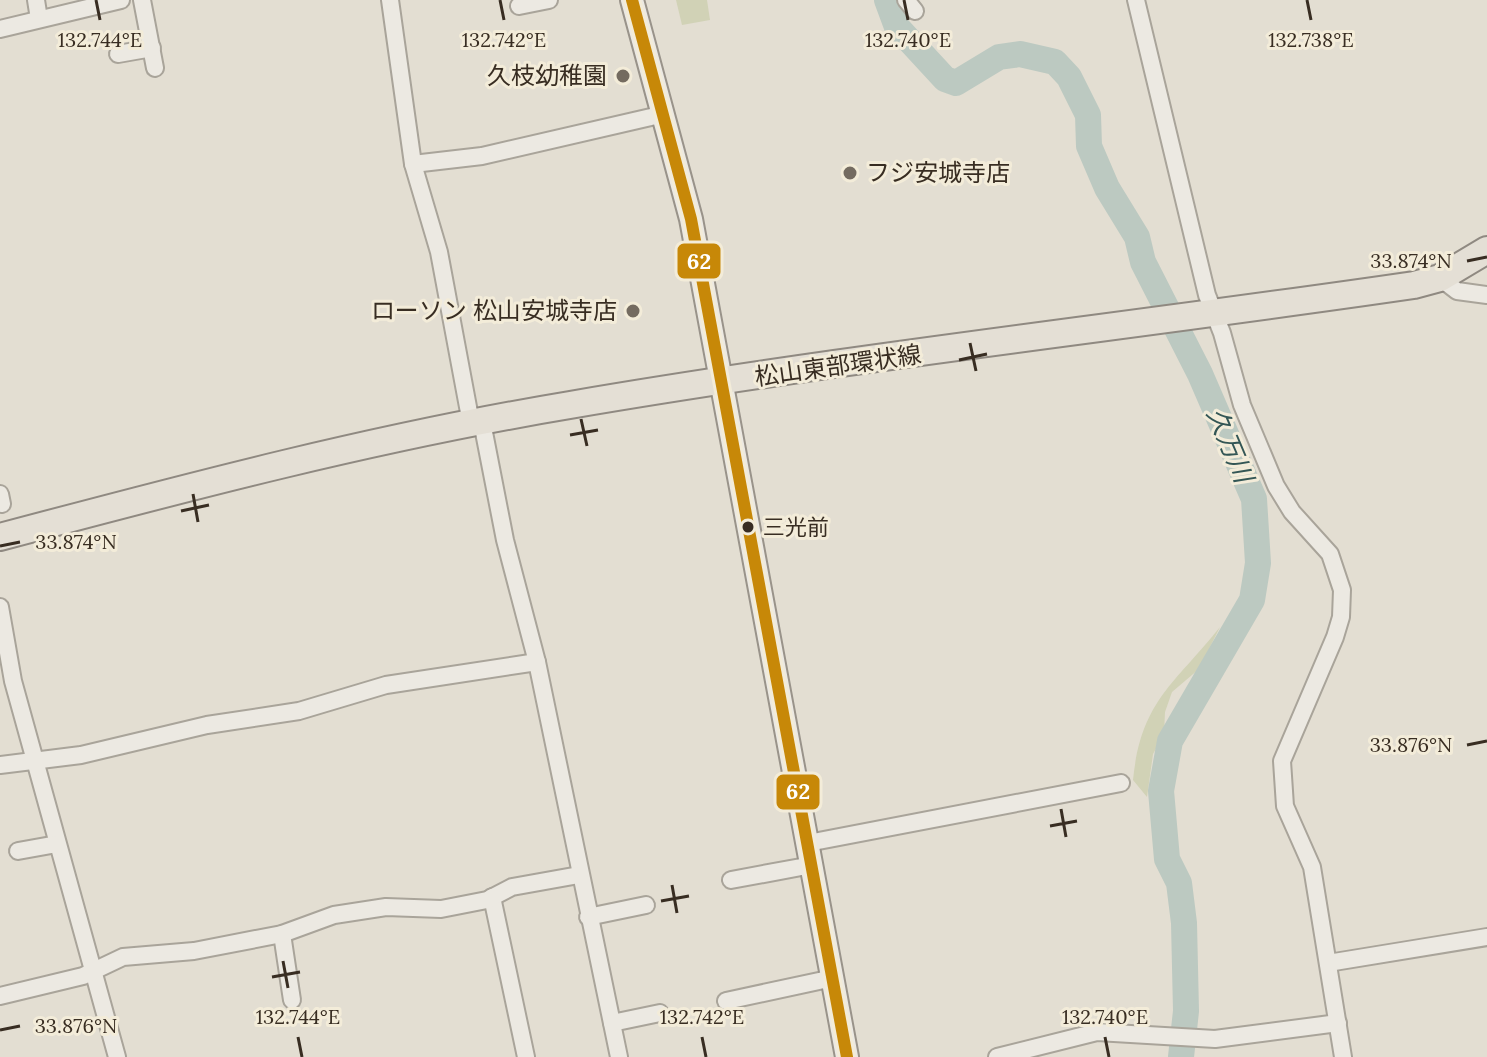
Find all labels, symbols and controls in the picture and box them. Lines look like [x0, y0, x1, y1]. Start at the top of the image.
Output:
text: 132.744°E [58, 27, 142, 52]
text: 132.742°E [462, 27, 546, 52]
text: 132.740°E [865, 27, 951, 52]
text: 132.738°E [1268, 27, 1354, 52]
place label: 久枝幼稚園 [487, 60, 607, 91]
marker: 久枝幼稚園 [614, 67, 632, 85]
place label: フジ安城寺店 [866, 157, 1010, 188]
marker: フジ安城寺店 [841, 164, 859, 182]
line badge: 62 [676, 242, 722, 280]
text: 62 [687, 247, 711, 275]
text: 33.874°N [1370, 248, 1452, 273]
place label: ローソン 松山安城寺店 [371, 295, 617, 326]
marker: ローソン 松山安城寺店 [624, 302, 642, 320]
street label: 松山東部環状線 [753, 338, 923, 393]
water label: 久万川 [1200, 402, 1262, 490]
place label: 三光前 [763, 513, 829, 541]
marker: 三光前 [740, 519, 756, 535]
text: 33.874°N [35, 529, 117, 554]
text: 33.876°N [1370, 732, 1452, 757]
line badge: 62 [775, 773, 821, 811]
text: 62 [786, 777, 810, 805]
text: 132.744°E [256, 1004, 340, 1029]
text: 132.742°E [660, 1004, 744, 1029]
text: 132.740°E [1062, 1004, 1148, 1029]
text: 33.876°N [35, 1013, 117, 1038]

